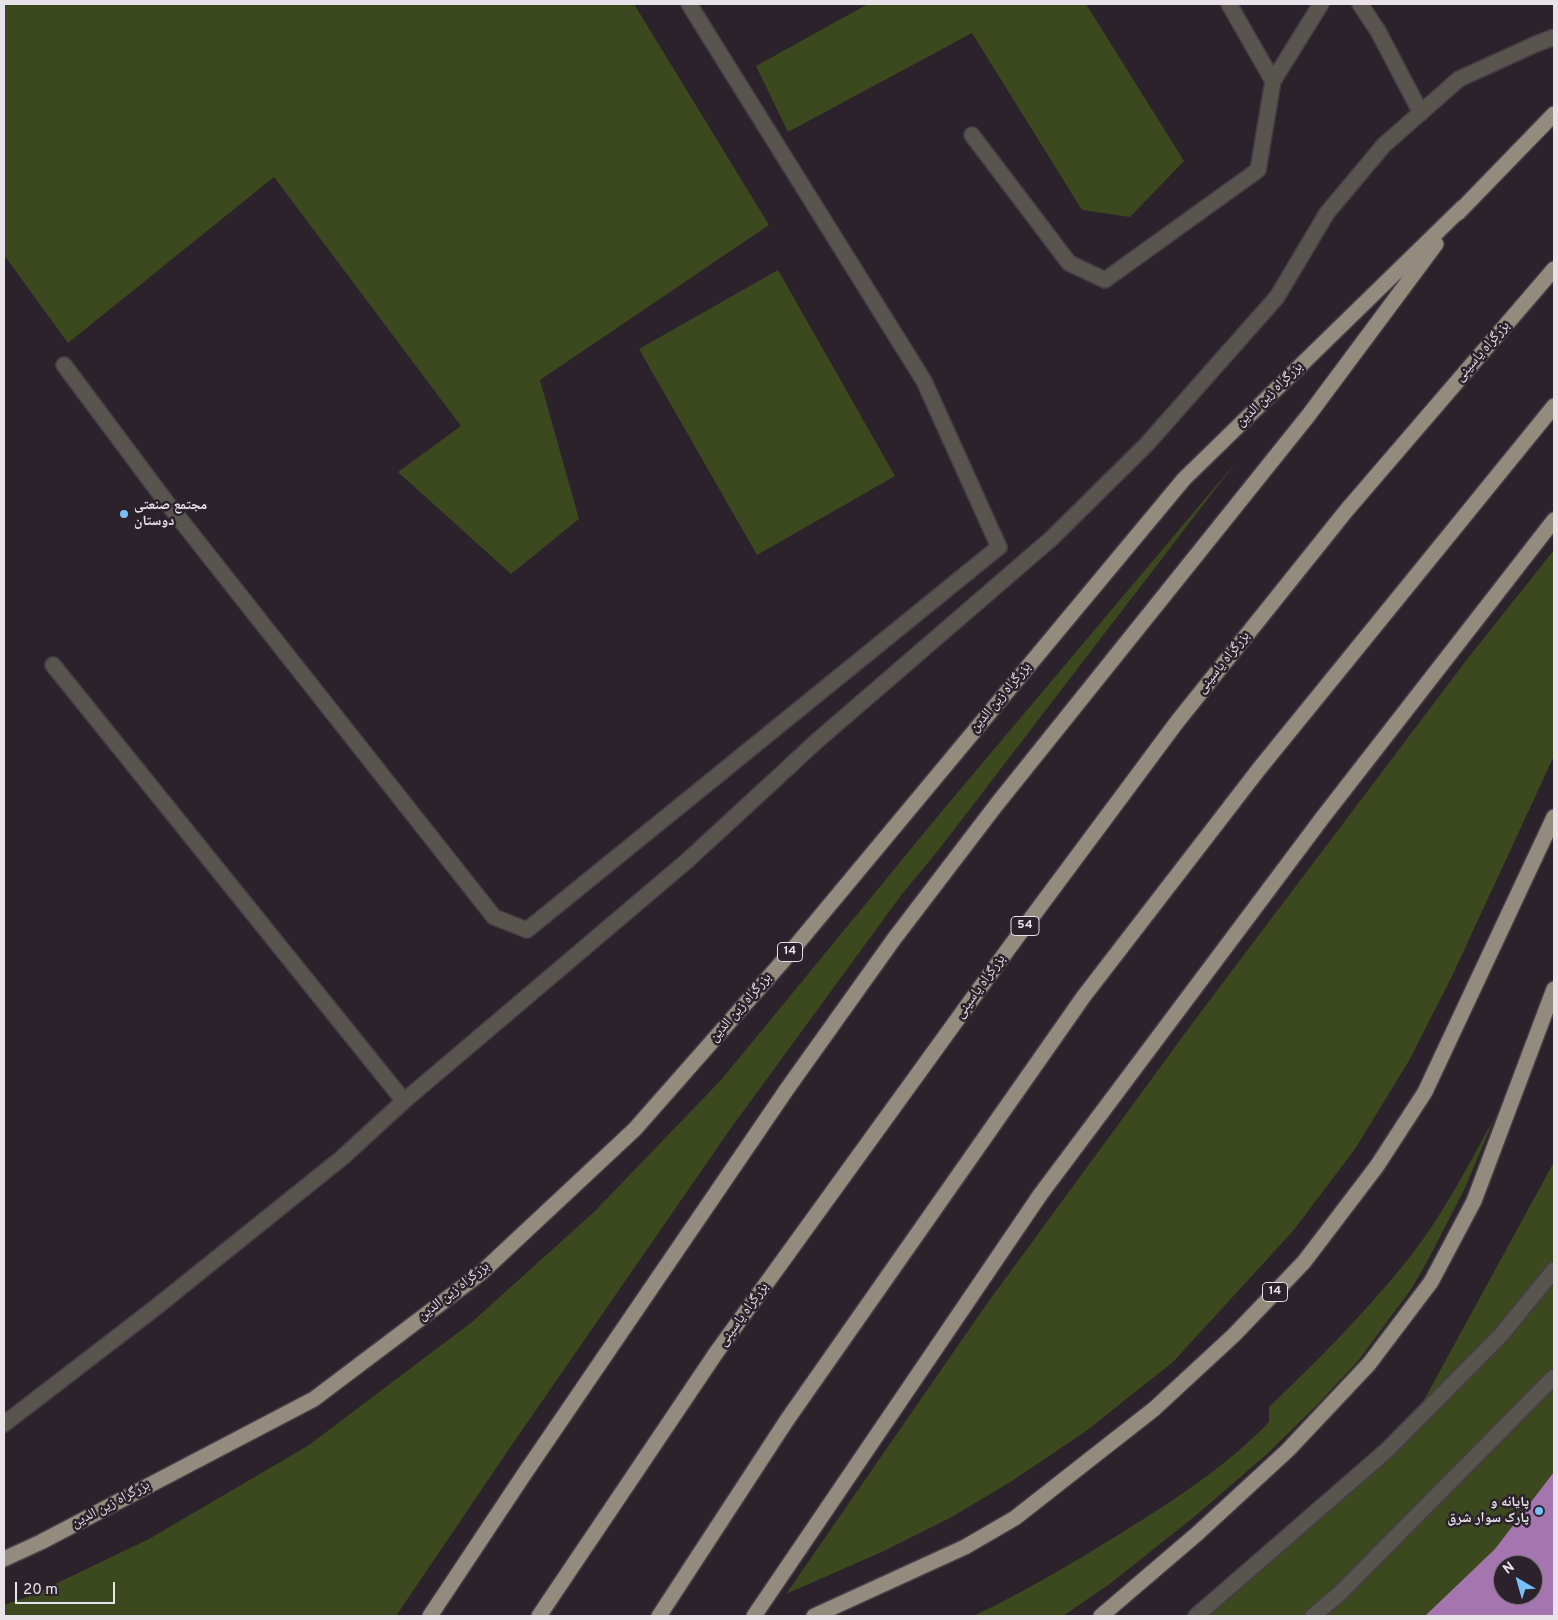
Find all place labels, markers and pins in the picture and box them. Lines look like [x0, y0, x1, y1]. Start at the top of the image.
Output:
place label: مجتمع صنعتی دوستان [134, 498, 207, 530]
marker: مجتمع صنعتی دوستان [118, 508, 130, 520]
place label: پایانه و پارک‌ سوار شرق [1447, 1495, 1529, 1528]
marker: پایانه و پارک‌ سوار شرق [1533, 1505, 1545, 1517]

